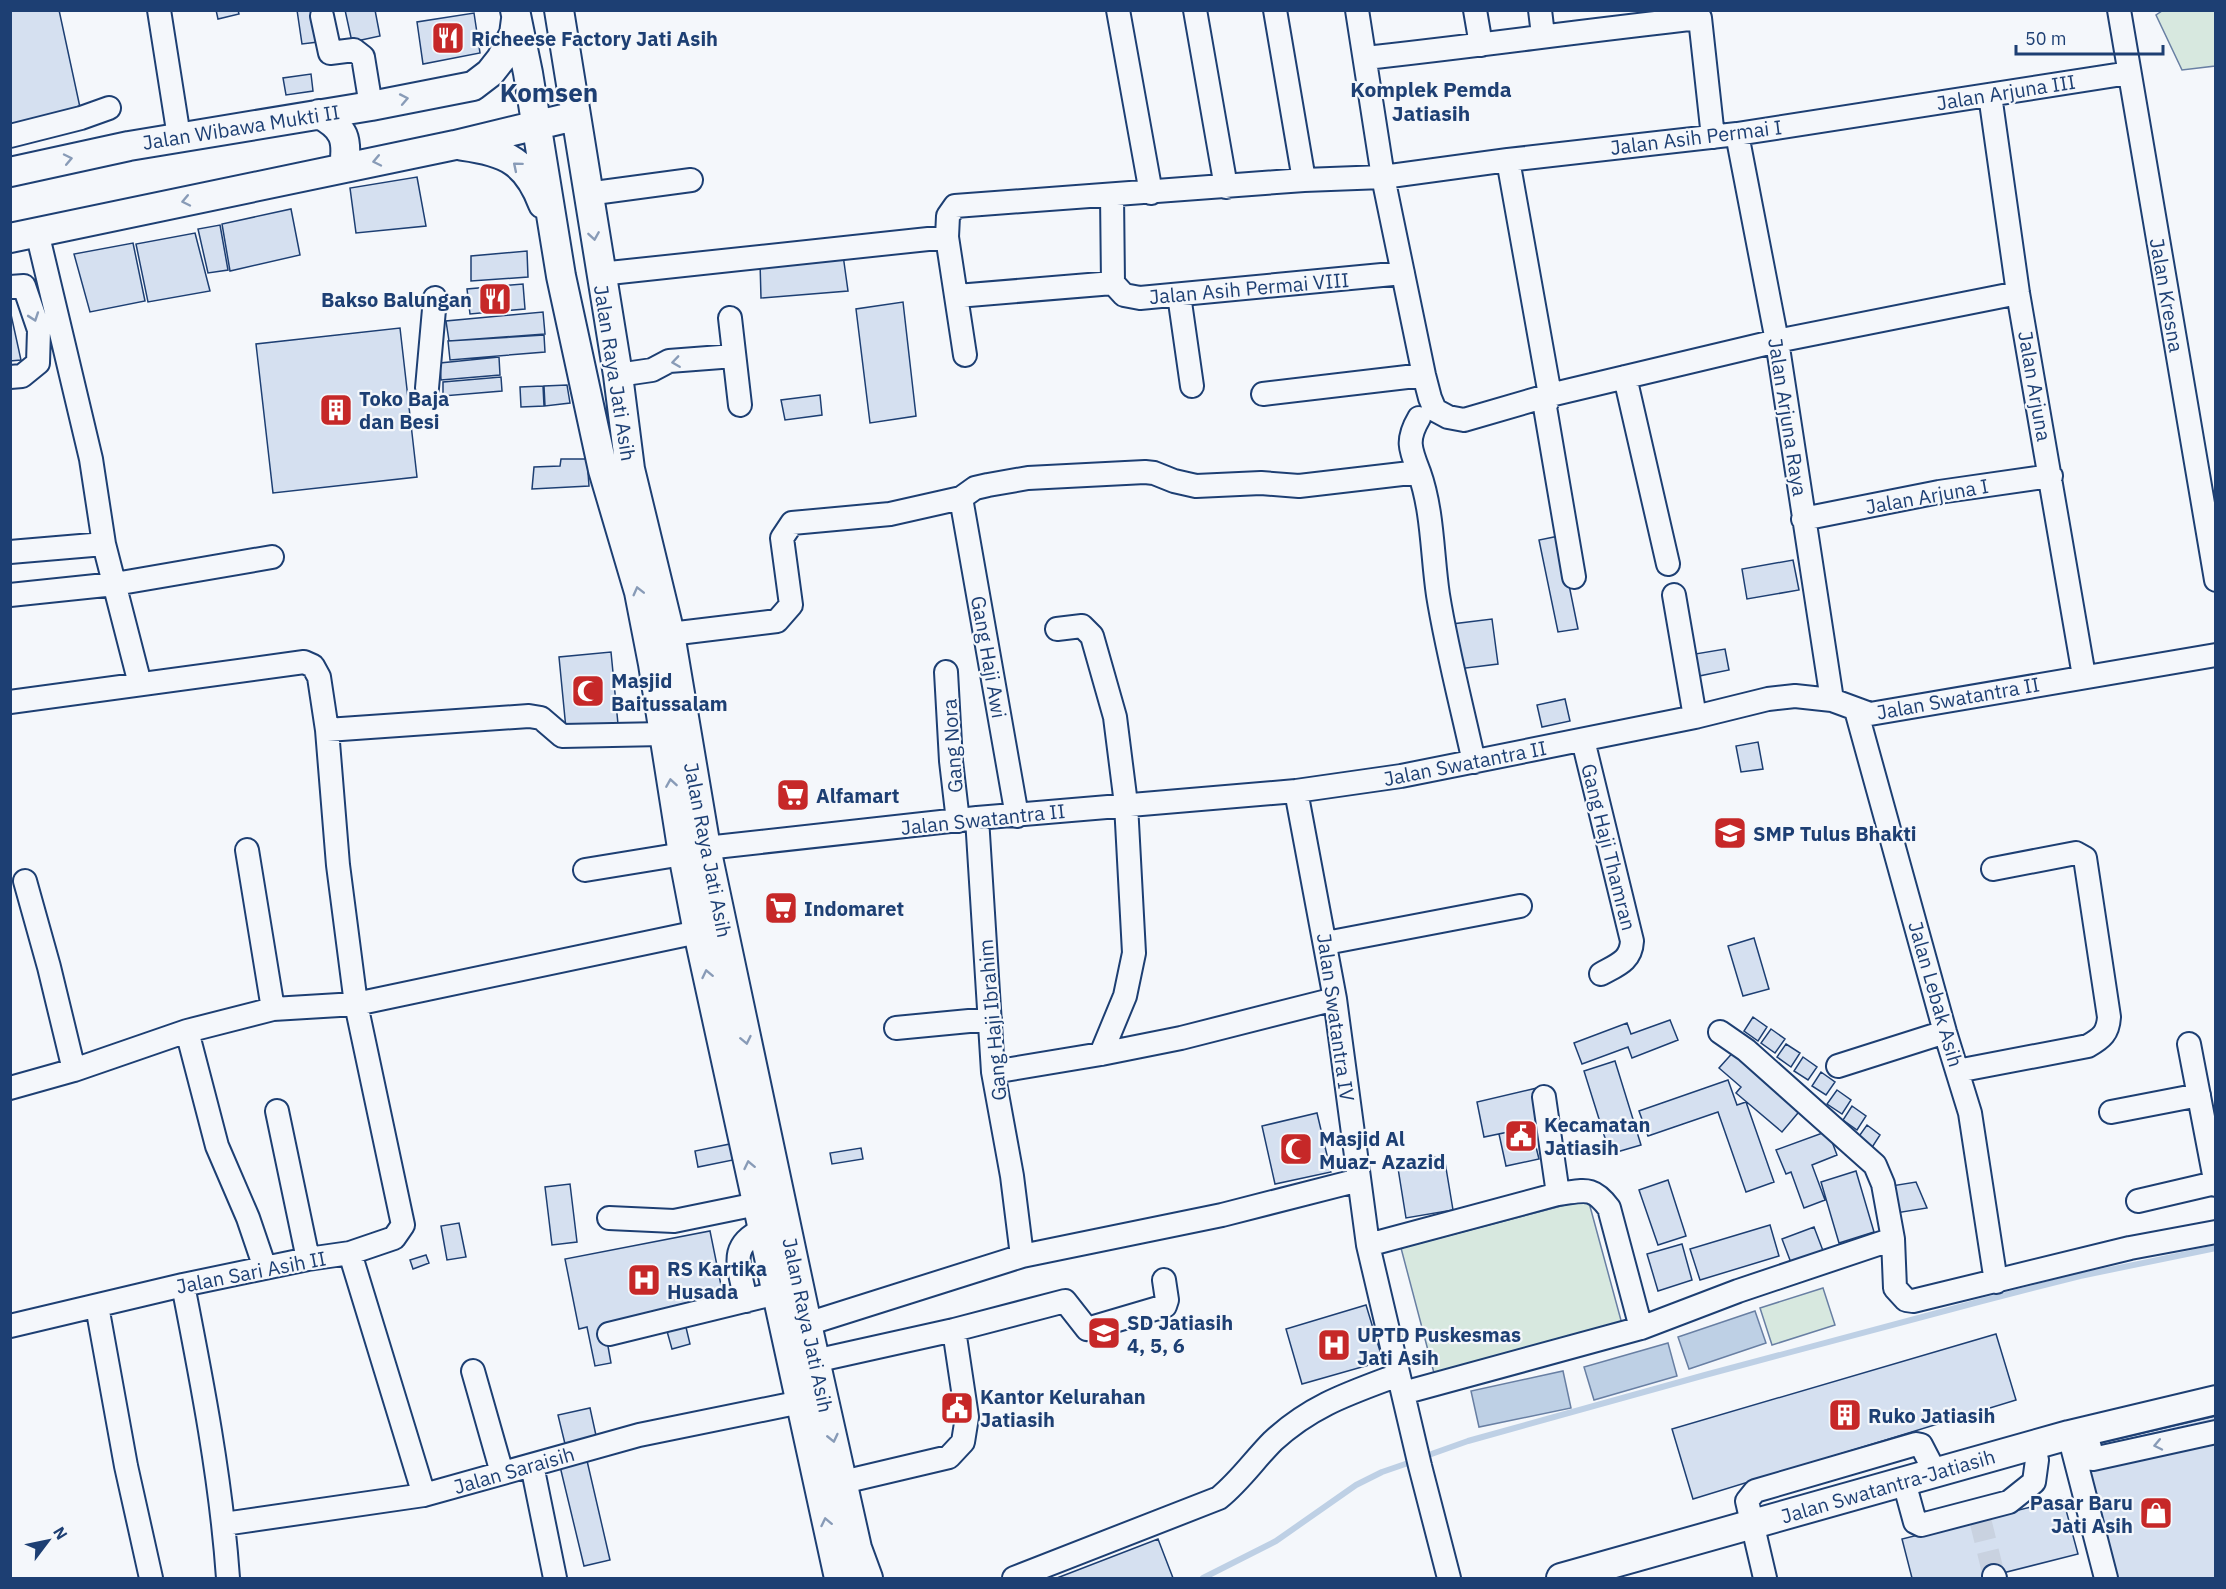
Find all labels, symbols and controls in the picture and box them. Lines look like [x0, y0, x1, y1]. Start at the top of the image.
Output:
scale bar [2016, 18, 2163, 56]
restaurant icon: Richeese Factory Jati Asih [430, 20, 466, 56]
place label: Richeese Factory Jati Asih [471, 25, 718, 52]
text: 50 m [2025, 27, 2067, 50]
street label: Jalan Arjuna III [1935, 68, 2077, 116]
district label: Komsen [500, 75, 598, 109]
district label: Komplek Pemda Jatiasih [1350, 75, 1512, 127]
one-way arrow [399, 93, 409, 106]
street label: Jalan Wibawa Mukti II [140, 98, 342, 156]
street label: Jalan Asih Permai I [1609, 113, 1783, 161]
one-way arrow [62, 154, 72, 167]
one-way arrow [372, 154, 382, 167]
one-way arrow [513, 162, 524, 173]
one-way arrow [181, 194, 191, 207]
one-way arrow [587, 230, 600, 240]
street label: Jalan Kresna [2144, 236, 2190, 355]
street label: Jalan Asih Permai VIII [1148, 266, 1350, 310]
restaurant icon: Bakso Balungan [477, 281, 513, 317]
street label: Jalan Raya Jati Asih [588, 283, 642, 463]
place label: Bakso Balungan [321, 286, 472, 313]
one-way arrow [27, 311, 40, 322]
street label: Jalan Arjuna [2012, 329, 2058, 444]
street label: Jalan Arjuna Raya [1762, 336, 1814, 498]
one-way arrow [671, 355, 681, 367]
place label: Toko Baja dan Besi [359, 385, 449, 435]
building icon: Toko Baja dan Besi [318, 392, 354, 428]
street label: Jalan Arjuna I [1863, 472, 1991, 520]
one-way arrow [632, 586, 645, 596]
street label: Gang Haji Awi [965, 594, 1013, 720]
place label: Masjid Baitussalam [611, 667, 728, 717]
street label: Jalan Swatantra II [1874, 670, 2042, 726]
mosque icon: Masjid Baitussalam [570, 673, 606, 709]
street label: Gang Nora [935, 698, 969, 794]
street label: Jalan Swatantra II [1381, 734, 1549, 792]
street label: Jalan Raya Jati Asih [678, 760, 738, 940]
street label: Gang Haji Thamran [1575, 761, 1643, 933]
supermarket icon: Alfamart [775, 777, 811, 813]
one-way arrow [666, 778, 678, 787]
place label: Alfamart [816, 782, 899, 809]
street label: Jalan Swatantra II [899, 797, 1067, 841]
school or university icon: SMP Tulus Bhakti [1712, 815, 1748, 851]
place label: SMP Tulus Bhakti [1753, 820, 1917, 847]
supermarket icon: Indomaret [763, 890, 799, 926]
place label: Indomaret [804, 895, 904, 922]
street label: Jalan Lebak Asih [1902, 918, 1970, 1070]
street label: Jalan Swatantra IV [1311, 931, 1361, 1103]
street label: Gang Haji Ibrahim [971, 938, 1013, 1102]
one-way arrow [701, 970, 714, 980]
one-way arrow [739, 1035, 752, 1045]
place label: Kecamatan Jatiasih [1544, 1111, 1650, 1161]
public building icon: Kecamatan Jatiasih [1503, 1118, 1539, 1154]
place label: Masjid Al Muaz- Azazid [1319, 1125, 1445, 1175]
mosque icon: Masjid Al Muaz- Azazid [1278, 1131, 1314, 1167]
one-way arrow [743, 1160, 756, 1170]
street label: Jalan Raya Jati Asih [776, 1235, 840, 1415]
street label: Jalan Sari Asih II [174, 1244, 328, 1300]
place label: RS Kartika Husada [667, 1255, 767, 1305]
hospital icon: RS Kartika Husada [626, 1262, 662, 1298]
place label: SD Jatiasih 4, 5, 6 [1127, 1309, 1233, 1359]
school or university icon: SD Jatiasih 4, 5, 6 [1086, 1315, 1122, 1351]
place label: UPTD Puskesmas Jati Asih [1357, 1321, 1521, 1371]
hospital icon: UPTD Puskesmas Jati Asih [1316, 1327, 1352, 1363]
place label: Kantor Kelurahan Jatiasih [980, 1383, 1146, 1433]
public building icon: Kantor Kelurahan Jatiasih [939, 1390, 975, 1426]
building icon: Ruko Jatiasih [1827, 1397, 1863, 1433]
place label: Ruko Jatiasih [1868, 1402, 1995, 1429]
one-way arrow [826, 1433, 839, 1443]
one-way arrow [2154, 1437, 2164, 1450]
street label: Jalan Saraisih [450, 1440, 578, 1500]
street label: Jalan Swatantra-Jatiasih [1778, 1442, 1998, 1530]
place label: Pasar Baru Jati Asih [2030, 1489, 2133, 1539]
shop icon: Pasar Baru Jati Asih [2138, 1495, 2174, 1531]
north arrow [18, 1511, 78, 1571]
one-way arrow [820, 1517, 833, 1527]
text: N [49, 1523, 72, 1543]

